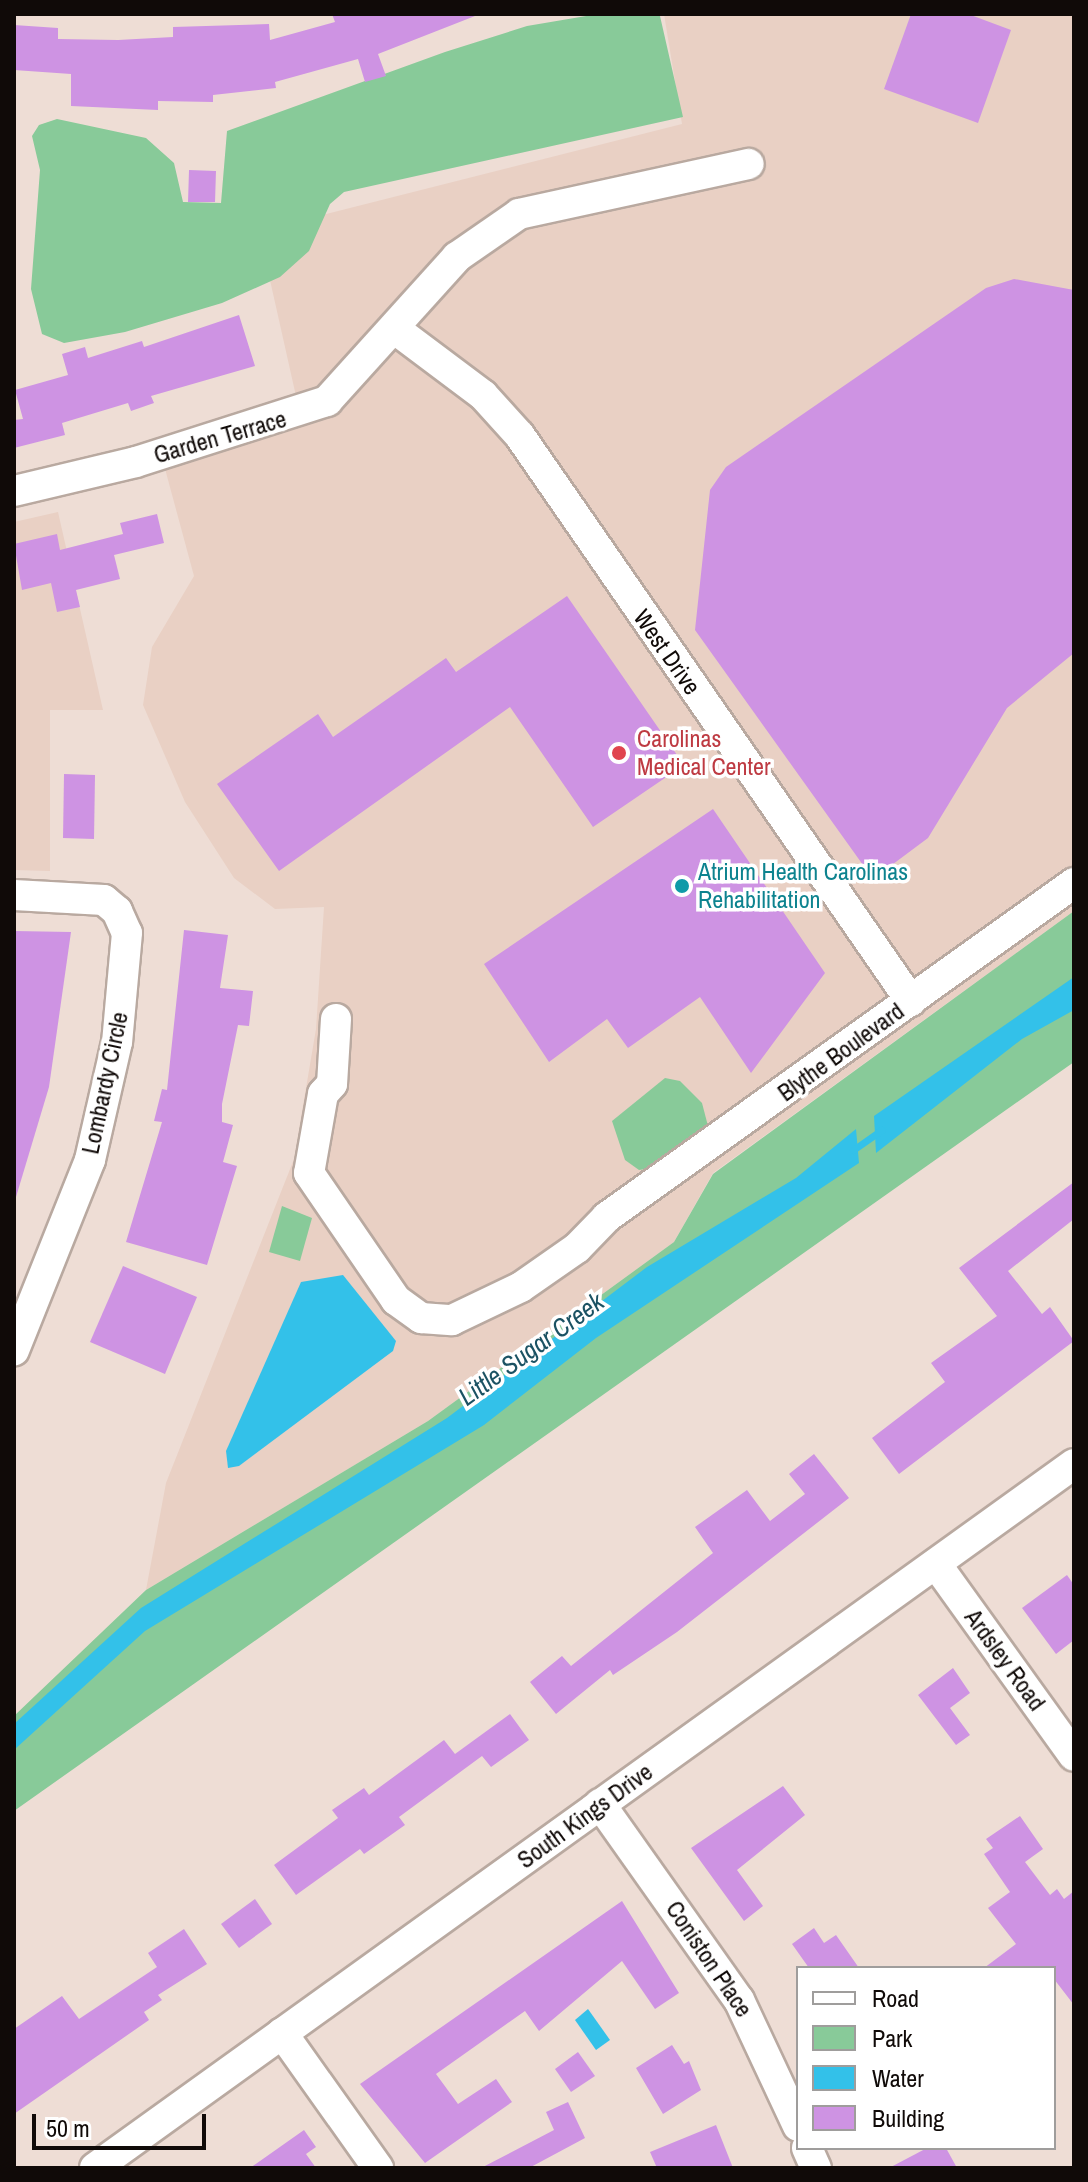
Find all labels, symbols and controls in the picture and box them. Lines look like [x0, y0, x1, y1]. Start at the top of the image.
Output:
street label: Garden Terrace [150, 404, 290, 470]
street label: West Drive [627, 604, 707, 700]
place label: Carolinas Medical Center [637, 725, 770, 781]
marker: Carolinas Medical Center [608, 742, 630, 764]
place label: Atrium Health Carolinas Rehabilitation [698, 858, 908, 914]
marker: Atrium Health Carolinas Rehabilitation [673, 877, 691, 895]
street label: Blythe Boulevard [772, 997, 910, 1107]
street label: Lombardy Circle [76, 1009, 134, 1157]
water label: Little Sugar Creek [452, 1286, 610, 1412]
street label: Ardsley Road [959, 1604, 1051, 1716]
street label: South Kings Drive [512, 1757, 658, 1875]
street label: Coniston Place [660, 1896, 758, 2022]
legend [796, 1966, 1056, 2150]
text: Road [872, 1982, 919, 2014]
text: Park [872, 2022, 912, 2054]
text: Water [872, 2062, 924, 2094]
scale bar [36, 2098, 210, 2148]
text: Building [872, 2102, 944, 2134]
text: 50 m [46, 2112, 90, 2144]

